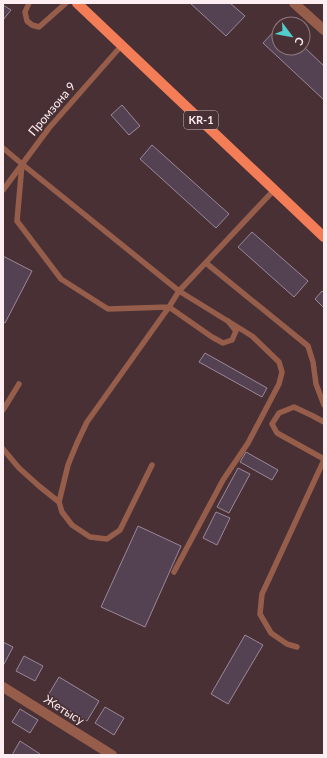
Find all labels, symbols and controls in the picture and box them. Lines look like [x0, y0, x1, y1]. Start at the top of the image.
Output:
north arrow [271, 16, 311, 56]
text: С [292, 35, 307, 49]
street label: Промзона 9 [25, 79, 78, 139]
road number: KR-1 [184, 111, 218, 129]
street label: Жетысу [41, 691, 88, 728]

